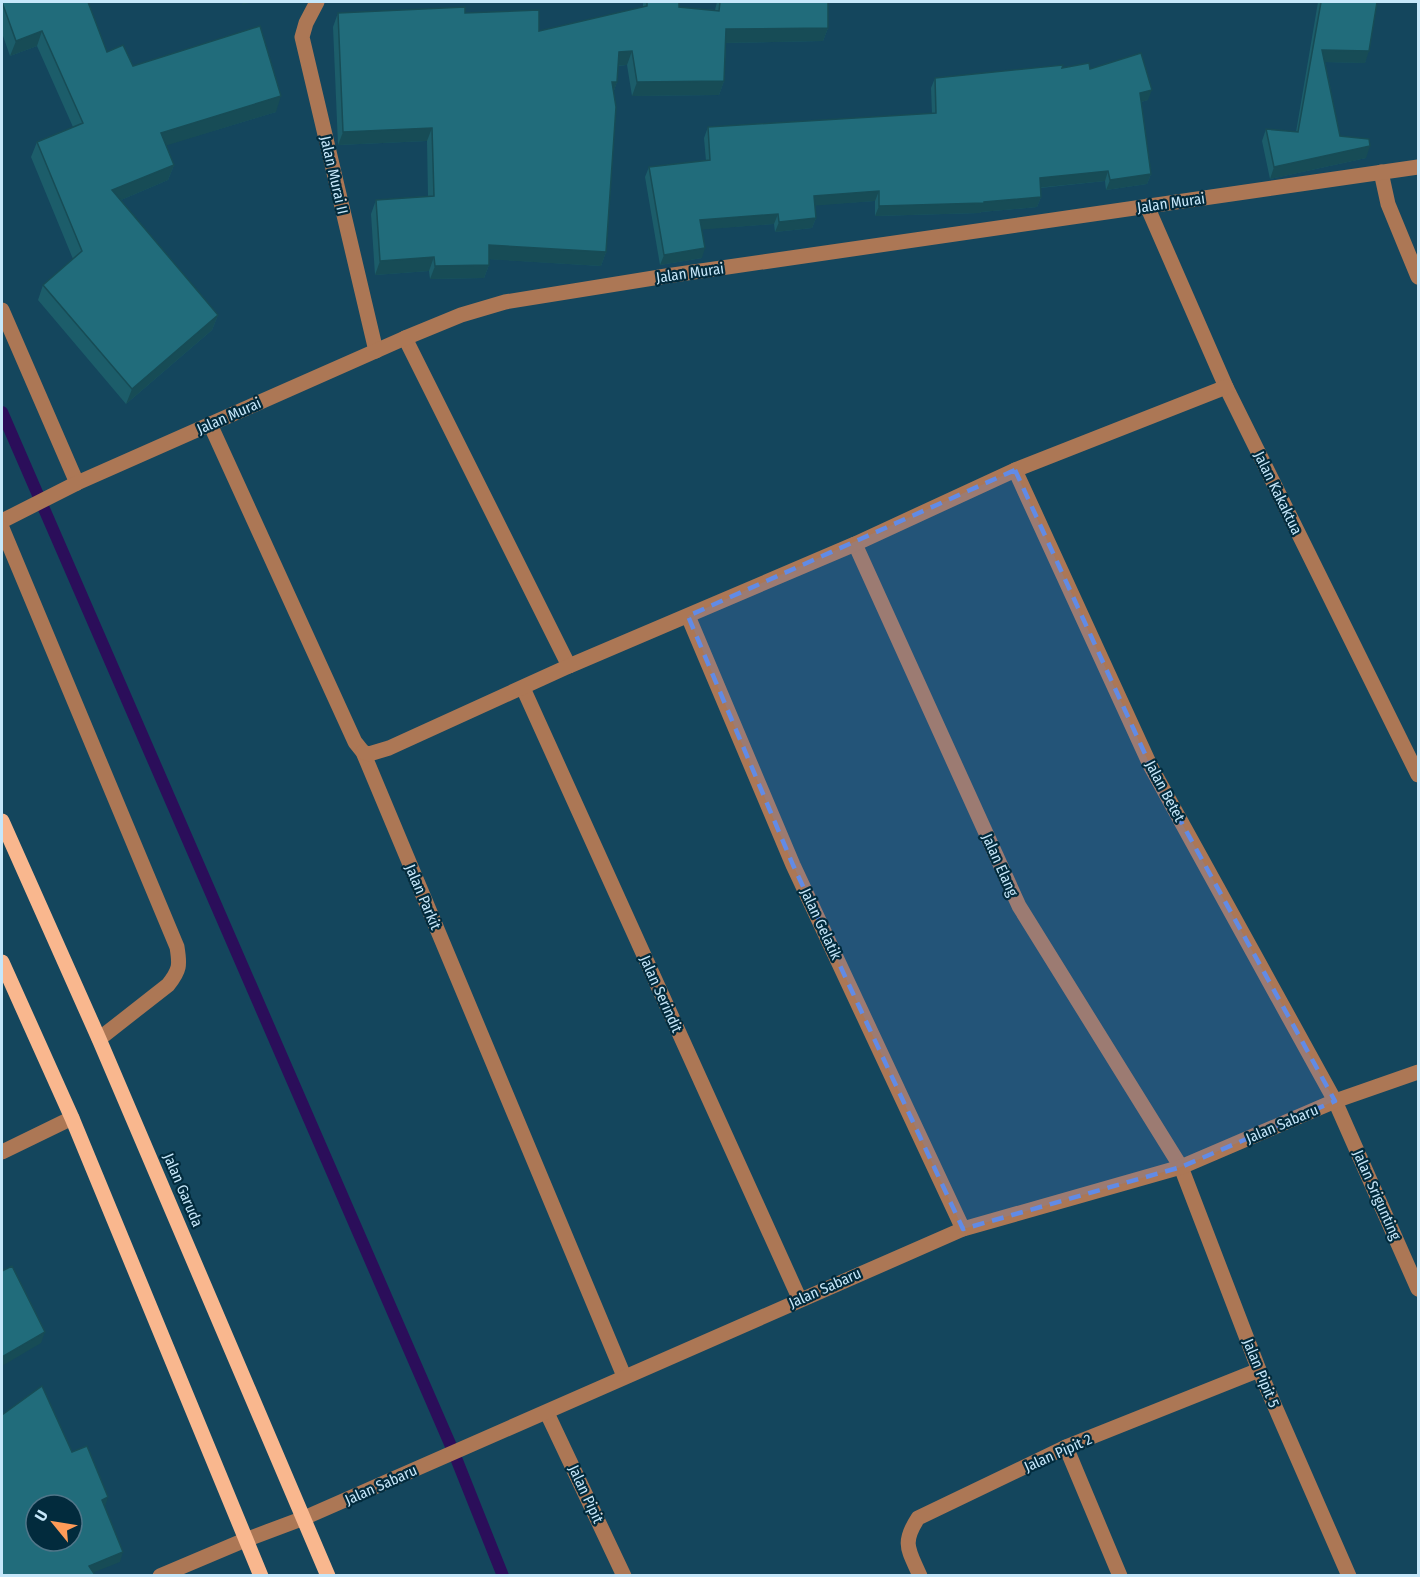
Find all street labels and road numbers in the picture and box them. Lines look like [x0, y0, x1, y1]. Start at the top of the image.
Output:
street label: Jalan Murai II [316, 134, 352, 216]
street label: Jalan Murai [1136, 189, 1206, 217]
street label: Jalan Murai [655, 259, 725, 287]
street label: Jalan Murai [194, 394, 264, 438]
street label: Jalan Kakaktua [1250, 448, 1306, 538]
street label: Jalan Betet [1141, 757, 1189, 825]
street label: Jalan Elang [978, 831, 1022, 899]
street label: Jalan Parkit [401, 862, 445, 932]
street label: Jalan Gelatik [797, 885, 845, 963]
street label: Jalan Serindit [636, 953, 686, 1035]
street label: Jalan Sabaru [1243, 1101, 1321, 1147]
street label: Jalan Srigunting [1349, 1147, 1405, 1243]
street label: Jalan Garuda [159, 1150, 207, 1230]
street label: Jalan Sabaru [786, 1264, 864, 1312]
street label: Jalan Pipit 5 [1239, 1336, 1283, 1410]
street label: Jalan Pipit 2 [1021, 1430, 1095, 1476]
street label: Jalan Sabaru [342, 1461, 420, 1509]
street label: Jalan Pipit [565, 1462, 607, 1526]

